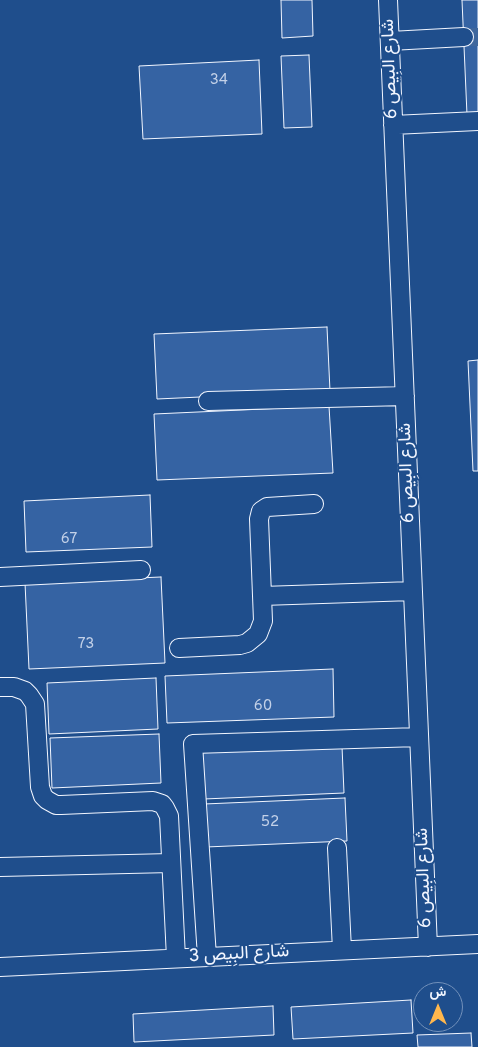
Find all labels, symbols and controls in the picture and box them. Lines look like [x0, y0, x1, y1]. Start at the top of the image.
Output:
street label: شارع البِيص 6 [378, 18, 404, 120]
house number: 34 [210, 72, 228, 90]
street label: شارع البِيص 6 [395, 422, 421, 524]
house number: 67 [61, 531, 77, 549]
house number: 73 [78, 636, 94, 654]
house number: 60 [254, 698, 272, 716]
house number: 52 [261, 814, 279, 832]
street label: شارع البِيص 6 [412, 827, 438, 929]
street label: شارع البِيص 3 [188, 942, 290, 968]
north arrow [413, 982, 463, 1032]
text: ش [430, 984, 446, 1001]

